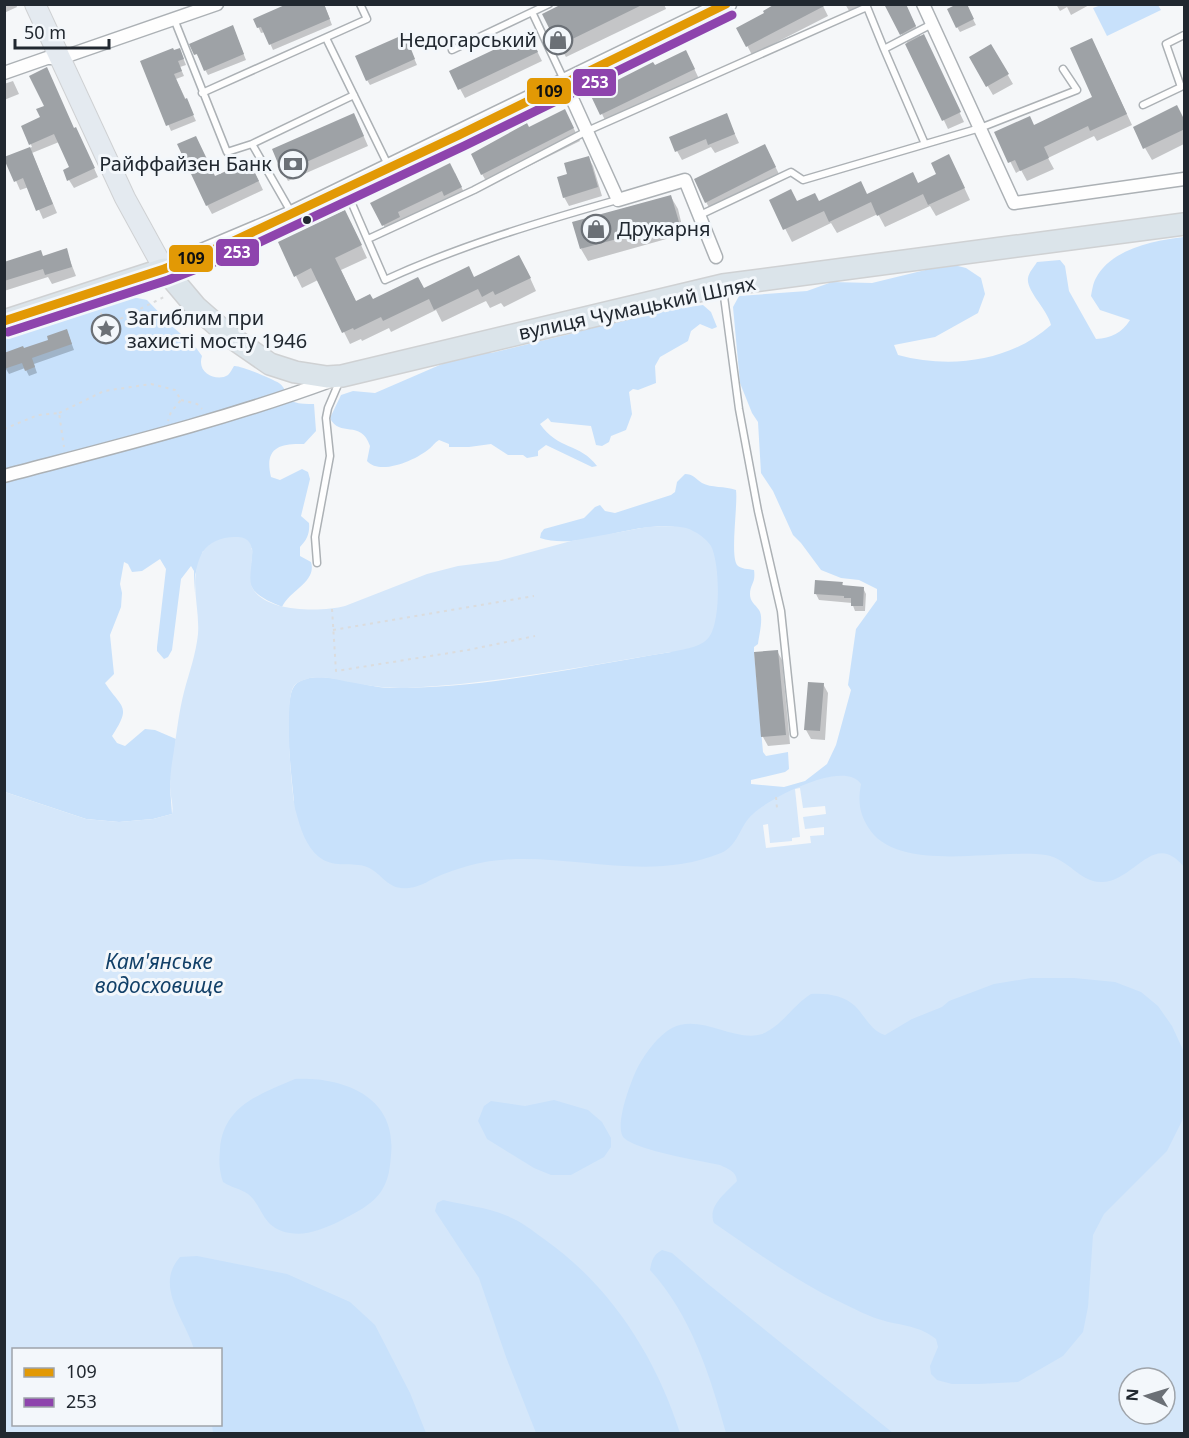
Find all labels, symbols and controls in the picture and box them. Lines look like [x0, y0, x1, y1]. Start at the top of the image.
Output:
scale bar [15, 12, 110, 50]
text: 50 m [24, 20, 66, 44]
shop icon: Недогарський [542, 24, 574, 56]
place label: Недогарський [399, 26, 537, 53]
line badge: 253 [572, 68, 617, 97]
text: 253 [581, 71, 609, 93]
line badge: 109 [526, 77, 572, 105]
text: 109 [535, 80, 563, 102]
bank icon: Райффайзен Банк [277, 148, 309, 180]
place label: Райффайзен Банк [99, 150, 272, 177]
shop icon: Друкарня [580, 213, 612, 245]
unlabelled marker [301, 214, 313, 226]
place label: Друкарня [617, 215, 711, 242]
line badge: 253 [215, 238, 260, 267]
text: 253 [223, 241, 251, 263]
line badge: 109 [168, 244, 214, 273]
text: 109 [177, 247, 205, 269]
street label: вулиця Чумацький Шлях [516, 269, 759, 346]
place label: Загиблим при захисті мосту 1946 [127, 304, 307, 354]
place icon: Загиблим при захисті мосту 1946 [90, 313, 122, 345]
water label: Кам'янське водосховище [95, 947, 223, 999]
legend [12, 1348, 222, 1426]
text: 109 [66, 1359, 97, 1383]
north arrow [1117, 1366, 1177, 1426]
text: N [1121, 1388, 1143, 1402]
text: 253 [66, 1389, 97, 1413]

